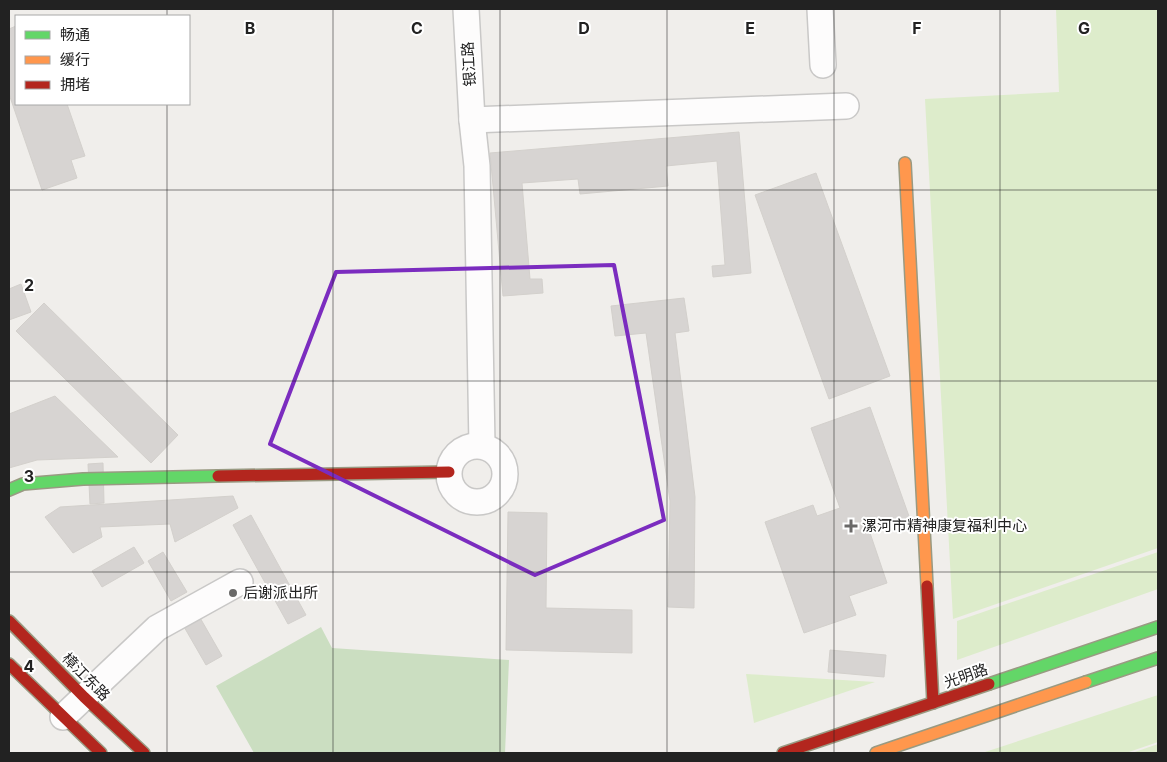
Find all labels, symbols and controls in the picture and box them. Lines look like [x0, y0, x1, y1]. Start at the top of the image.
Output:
legend [15, 15, 190, 105]
text: B [245, 18, 255, 38]
text: C [411, 18, 423, 38]
text: D [578, 18, 590, 38]
text: E [745, 18, 755, 38]
text: F [912, 18, 922, 38]
text: G [1078, 18, 1090, 38]
text: 畅通 [60, 25, 90, 44]
street label: 银江路 [458, 41, 479, 87]
text: 缓行 [60, 50, 90, 69]
text: 拥堵 [60, 75, 90, 94]
text: 2 [24, 275, 34, 295]
text: 3 [24, 466, 34, 486]
place label: 漯河市精神康复福利中心 [862, 516, 1027, 535]
marker: 漯河市精神康复福利中心 [844, 519, 858, 533]
place label: 后谢派出所 [243, 583, 318, 602]
marker: 后谢派出所 [227, 587, 239, 599]
street label: 樟江东路 [58, 649, 114, 705]
text: 4 [24, 656, 35, 676]
street label: 光明路 [941, 659, 990, 692]

